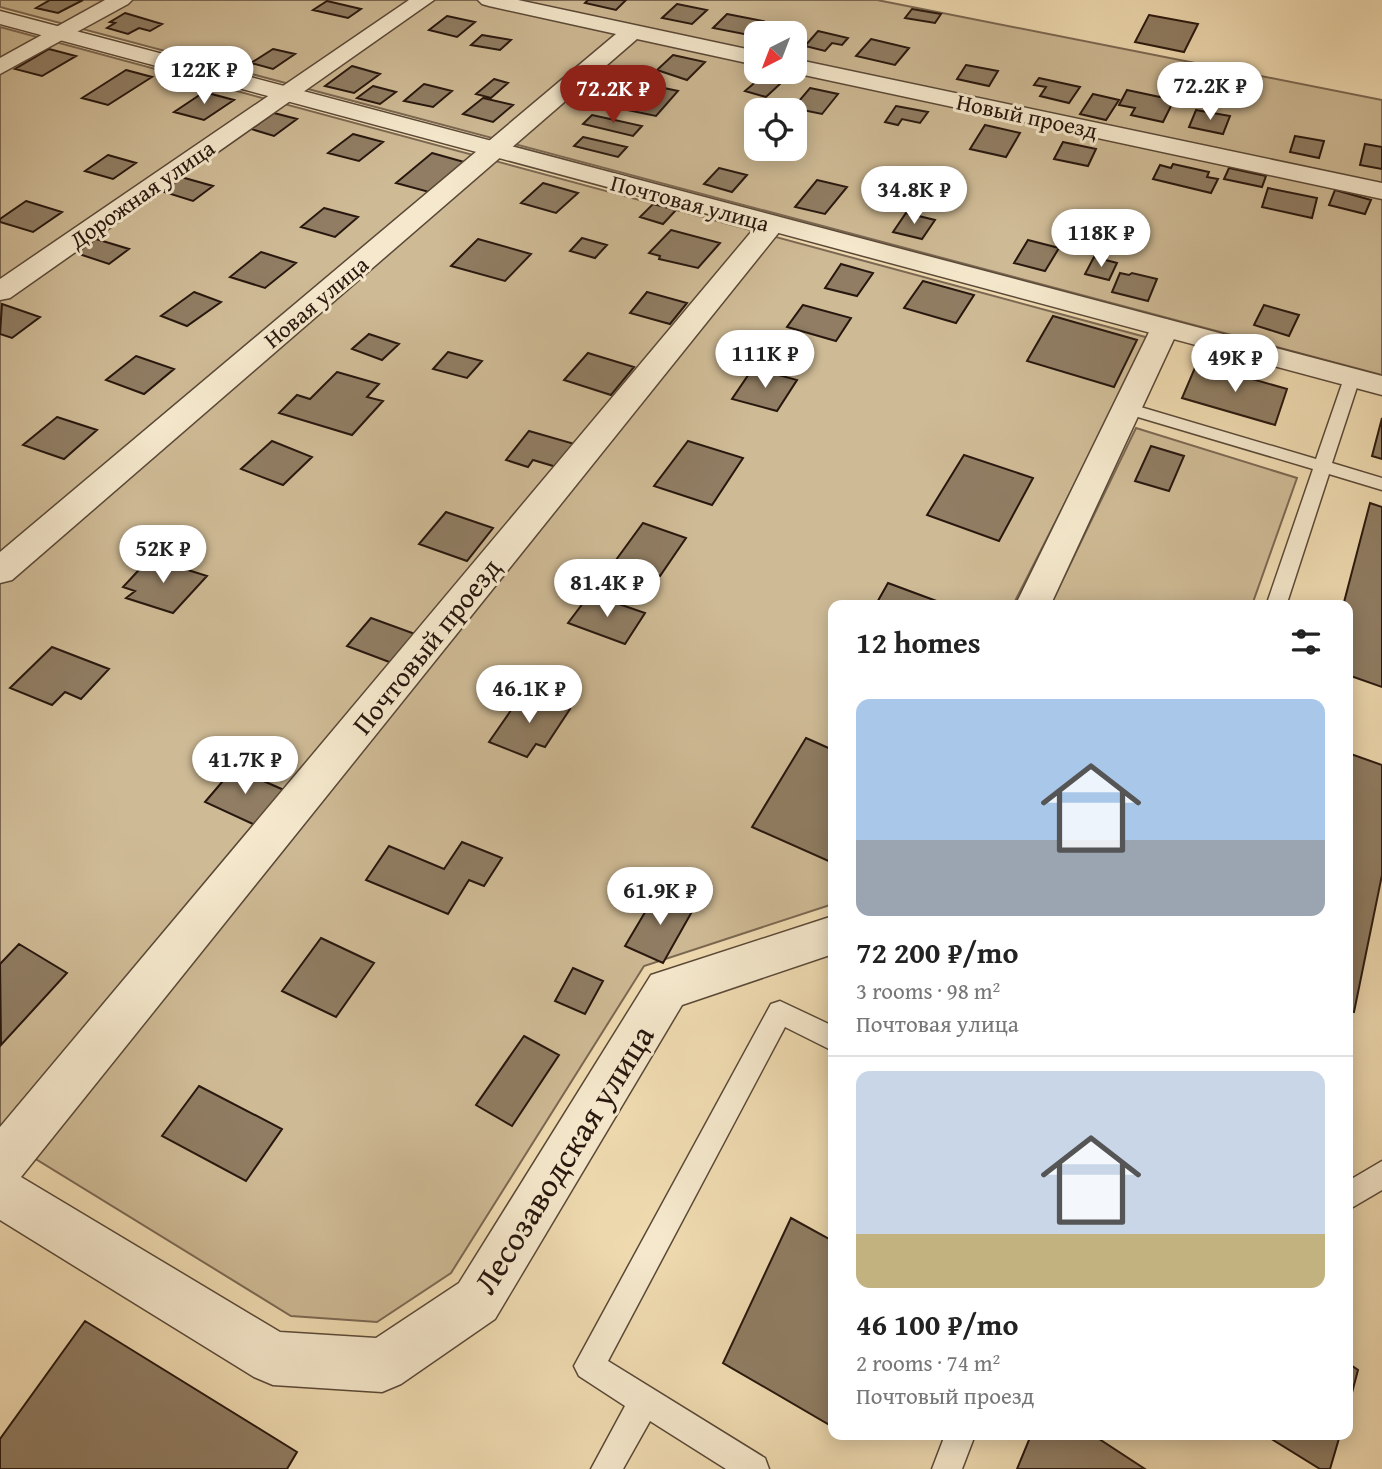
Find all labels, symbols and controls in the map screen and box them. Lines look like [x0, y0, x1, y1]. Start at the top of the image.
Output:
north arrow [744, 21, 807, 84]
map controls [744, 21, 807, 161]
pin: 122K ₽ [147, 46, 261, 106]
text: 122K ₽ [170, 52, 238, 85]
pin: 72.2K ₽ [1145, 62, 1275, 122]
pin: 72.2K ₽ [548, 66, 678, 125]
text: 72.2K ₽ [1173, 68, 1247, 101]
text: 72.2K ₽ [576, 71, 650, 104]
street label: Новый проезд [953, 84, 1101, 147]
button: locate [744, 98, 807, 161]
street label: Дорожная улица [62, 131, 221, 257]
street label: Почтовая улица [607, 166, 773, 240]
pin: 34.8K ₽ [849, 166, 979, 226]
text: 34.8K ₽ [877, 172, 951, 205]
pin: 118K ₽ [1044, 210, 1158, 269]
text: 118K ₽ [1067, 215, 1135, 248]
street label: Новая улица [256, 248, 375, 355]
pin: 111K ₽ [708, 330, 822, 390]
pin: 49K ₽ [1186, 334, 1284, 394]
text: 111K ₽ [731, 336, 799, 369]
text: 49K ₽ [1207, 340, 1263, 373]
pin: 52K ₽ [114, 526, 212, 585]
text: 52K ₽ [135, 531, 191, 564]
street label: Почтовый проезд [341, 549, 510, 743]
pin: 81.4K ₽ [542, 560, 672, 619]
text: 81.4K ₽ [570, 565, 644, 598]
text: 12 homes [856, 620, 981, 664]
icon: filters [1287, 623, 1325, 661]
pin: 46.1K ₽ [464, 666, 594, 725]
text: 46.1K ₽ [492, 671, 566, 704]
pin: 41.7K ₽ [180, 736, 310, 796]
text: 41.7K ₽ [208, 742, 282, 775]
icon: home [1028, 745, 1154, 871]
pin: 61.9K ₽ [595, 867, 725, 927]
text: 61.9K ₽ [623, 873, 697, 906]
text: 72 200 ₽/mo [856, 930, 1019, 974]
text: 3 rooms · 98 m² [856, 974, 1000, 1007]
text: Почтовая улица [856, 1007, 1019, 1040]
street label: Лесозаводская улица [461, 1015, 666, 1303]
icon: home [1028, 1117, 1154, 1243]
text: 46 100 ₽/mo [856, 1302, 1019, 1346]
text: 2 rooms · 74 m² [856, 1346, 1000, 1379]
text: Почтовый проезд [856, 1379, 1034, 1412]

